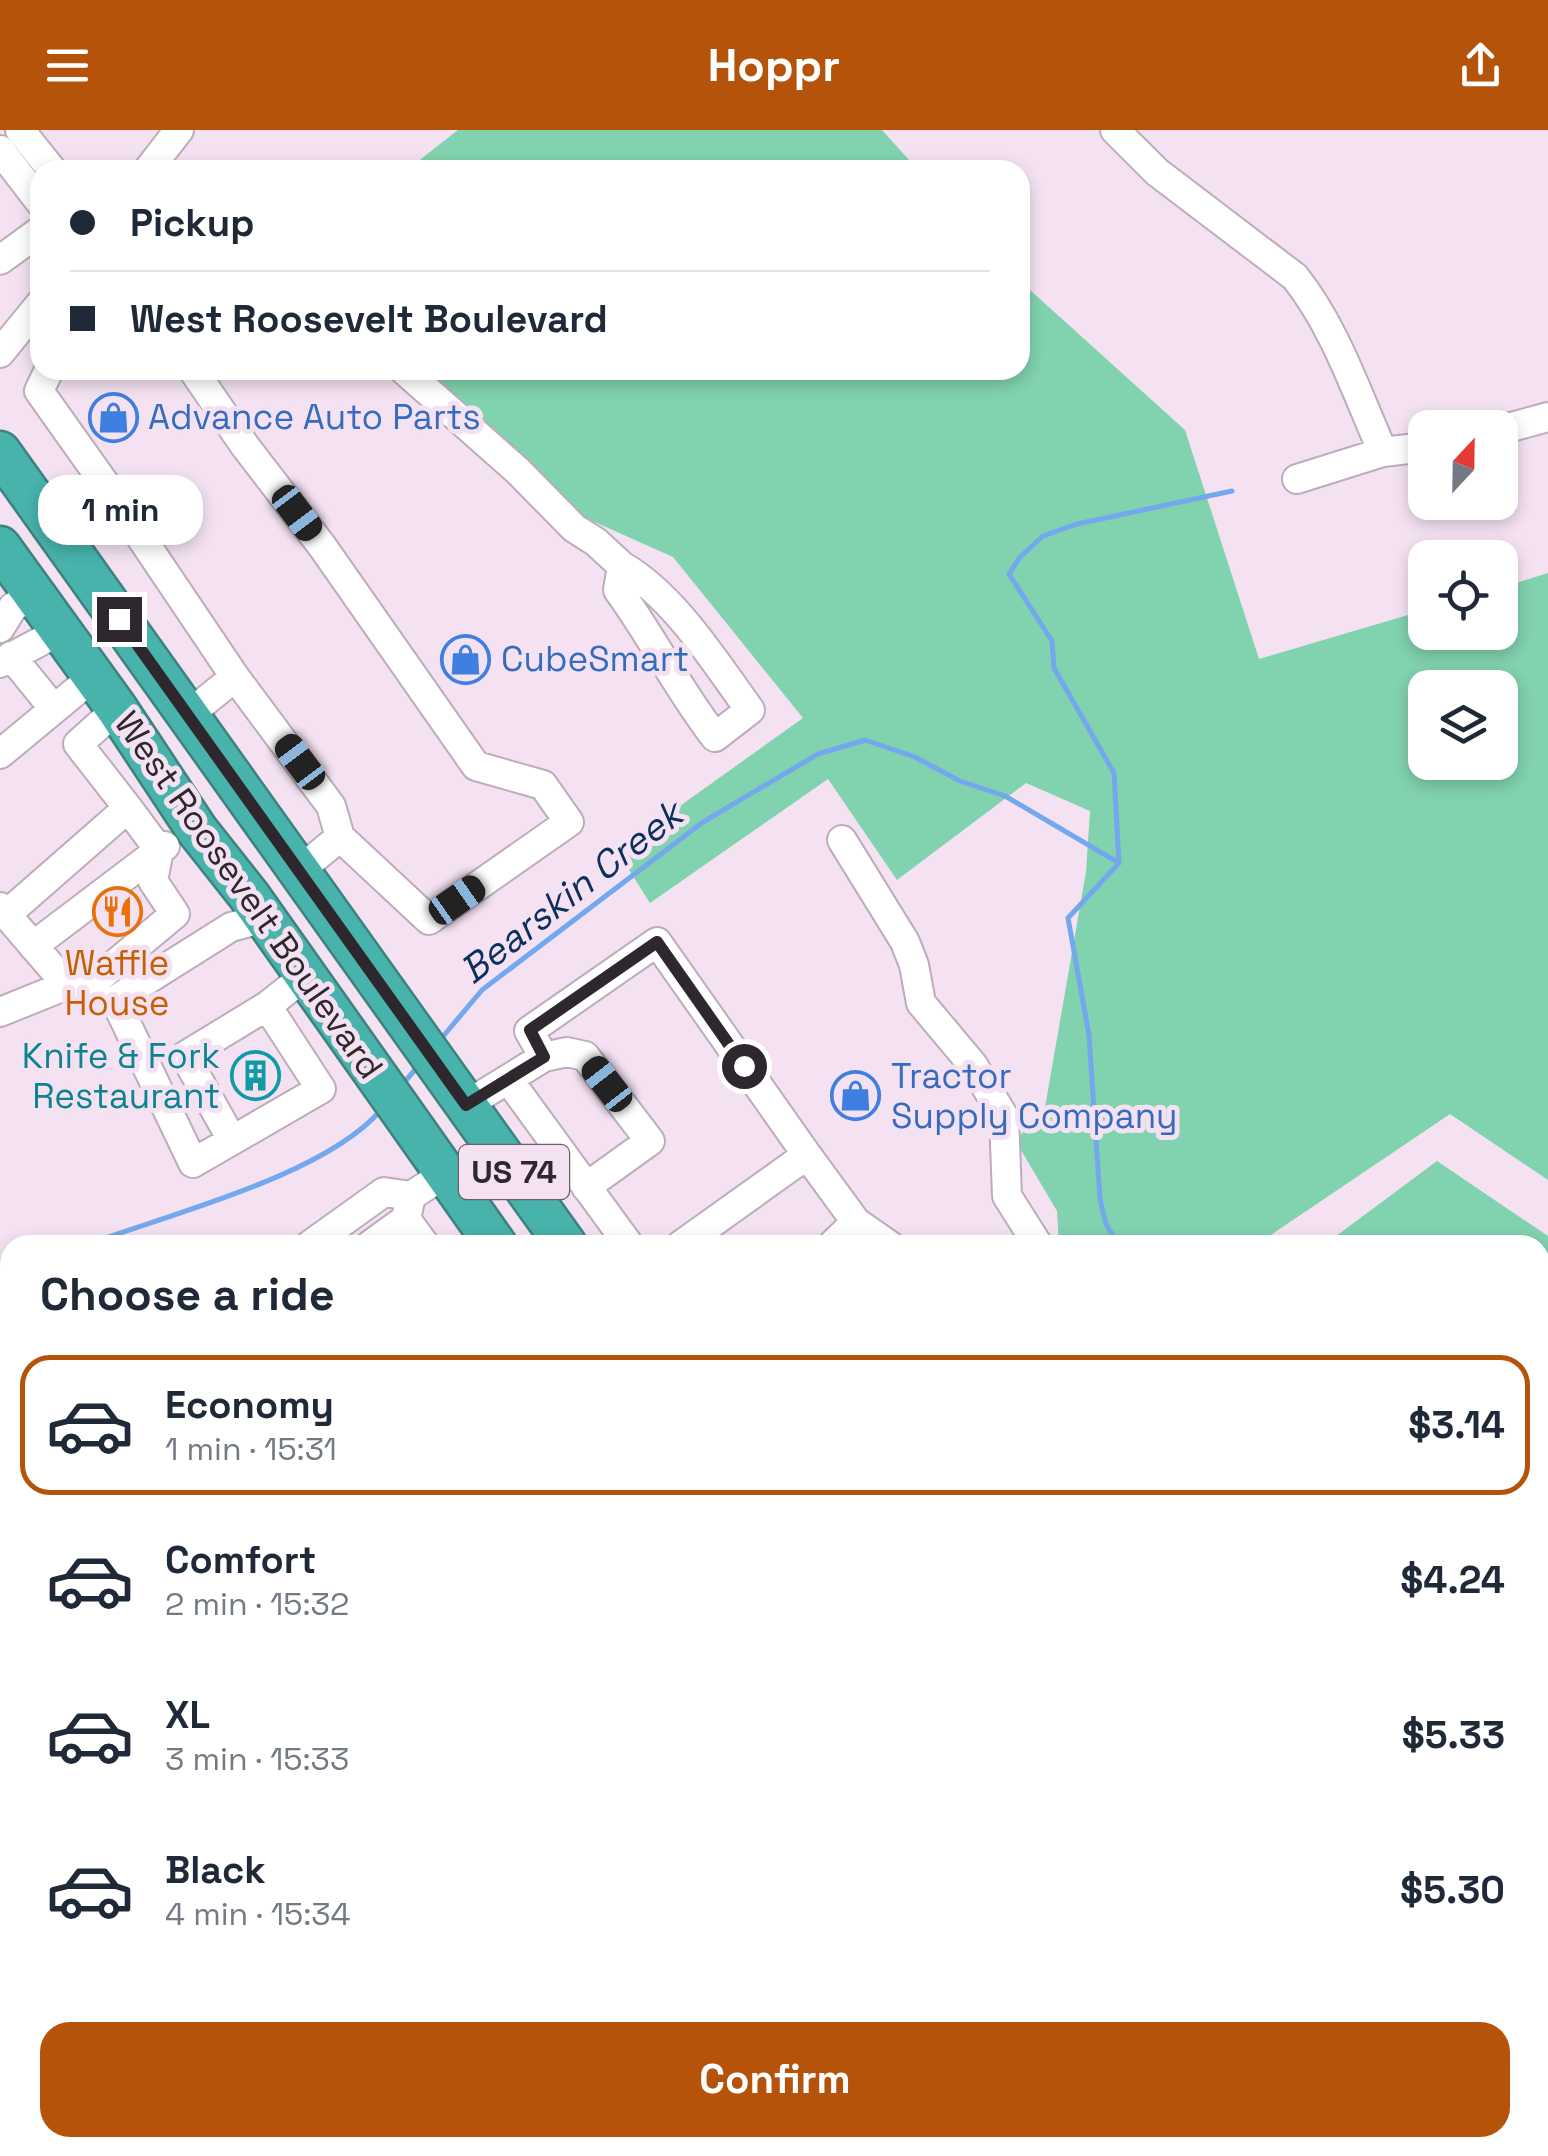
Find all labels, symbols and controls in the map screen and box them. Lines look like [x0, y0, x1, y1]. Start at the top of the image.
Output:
text: Hoppr [708, 37, 840, 94]
icon: menu [40, 38, 95, 93]
icon: share [1453, 38, 1508, 93]
text: Pickup [130, 199, 254, 247]
text: West Roosevelt Boulevard [130, 295, 608, 343]
shop icon: Advance Auto Parts [87, 391, 139, 443]
place label: Advance Auto Parts [148, 395, 481, 439]
north arrow [1408, 410, 1518, 520]
map controls [1408, 410, 1518, 780]
callout: 1 min [36, 474, 202, 544]
car [267, 480, 327, 546]
text: 1 min [81, 490, 160, 530]
button: locate [1408, 540, 1518, 650]
route end [97, 597, 142, 642]
shop icon: CubeSmart [440, 633, 492, 685]
place label: CubeSmart [501, 637, 689, 681]
button: layers [1408, 670, 1518, 780]
street label: West Roosevelt Boulevard [105, 703, 393, 1087]
car [270, 729, 330, 795]
water label: Bearskin Creek [450, 787, 696, 994]
car [424, 871, 490, 929]
restaurant icon: Waffle House [91, 885, 143, 937]
place label: Waffle House [64, 941, 170, 1025]
place label: Knife & Fork Restaurant [22, 1034, 220, 1118]
route start [722, 1044, 767, 1089]
building icon: Knife & Fork Restaurant [229, 1050, 281, 1102]
car [577, 1051, 637, 1117]
place label: Tractor Supply Company [891, 1054, 1177, 1138]
shop icon: Tractor Supply Company [830, 1070, 882, 1122]
road number: US 74 [459, 1145, 569, 1199]
text: Choose a ride [40, 1266, 335, 1323]
icon: car [45, 1380, 135, 1470]
text: Economy [165, 1381, 334, 1429]
text: $3.14 [1408, 1401, 1505, 1449]
text: 1 min · 15:31 [165, 1429, 337, 1469]
icon: car [45, 1535, 135, 1625]
text: Comfort [165, 1536, 316, 1584]
text: $4.24 [1400, 1556, 1505, 1604]
text: 2 min · 15:32 [165, 1584, 349, 1624]
icon: car [45, 1690, 135, 1780]
text: XL [165, 1691, 210, 1739]
text: $5.33 [1402, 1711, 1505, 1759]
text: 3 min · 15:33 [165, 1739, 349, 1779]
icon: car [45, 1845, 135, 1935]
text: Black [165, 1846, 266, 1894]
text: $5.30 [1400, 1866, 1505, 1914]
text: 4 min · 15:34 [165, 1894, 351, 1934]
button: Confirm [40, 2022, 1510, 2137]

